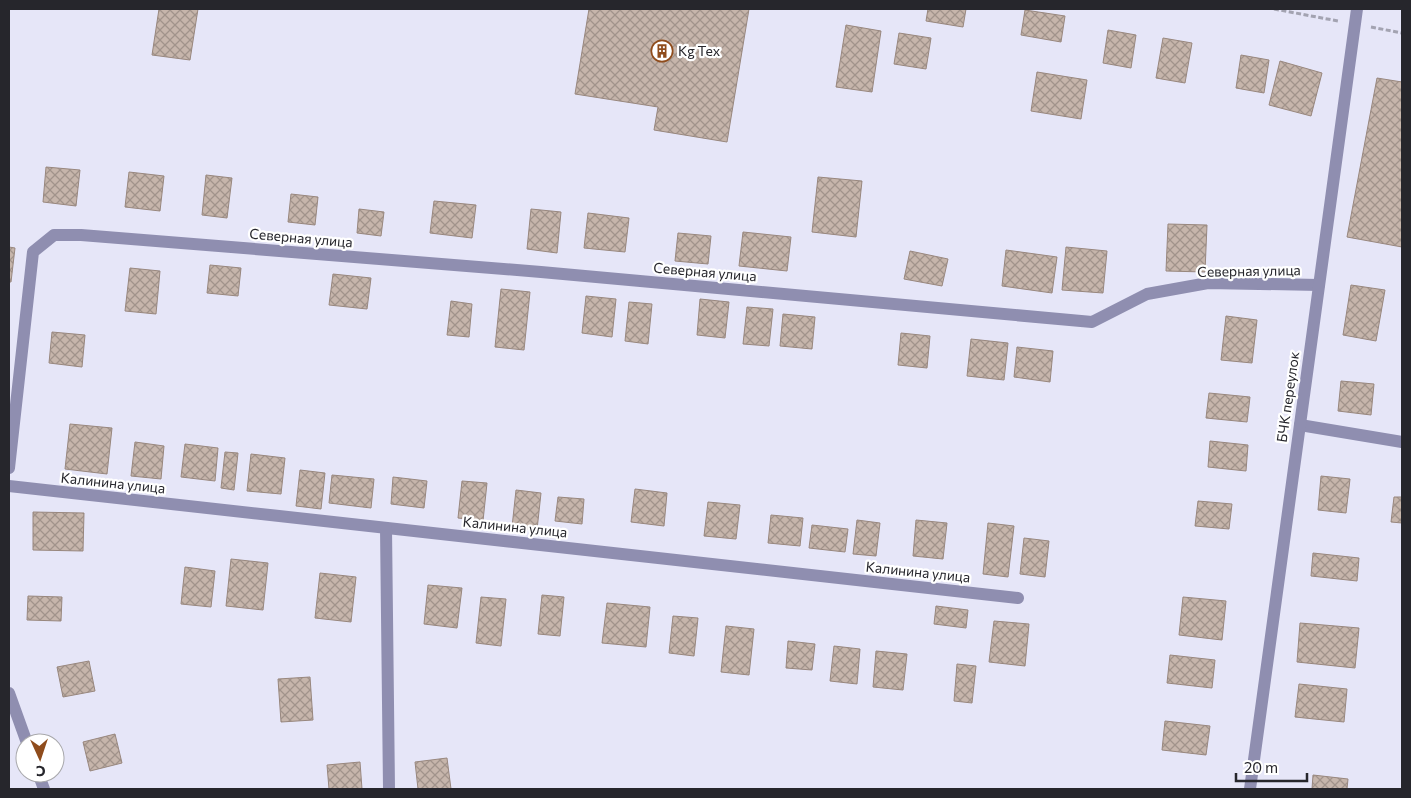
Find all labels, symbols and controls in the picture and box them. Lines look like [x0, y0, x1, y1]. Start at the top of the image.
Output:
building icon: Kg Tex [650, 39, 674, 63]
place label: Kg Tex [678, 42, 721, 59]
street label: Северная улица [249, 225, 353, 250]
street label: Северная улица [653, 259, 757, 284]
street label: Северная улица [1197, 261, 1301, 280]
street label: БЧК переулок [1273, 350, 1302, 444]
street label: Калинина улица [60, 469, 166, 496]
street label: Калинина улица [462, 513, 568, 540]
street label: Калинина улица [865, 558, 971, 585]
north arrow [15, 733, 65, 783]
scale bar [1236, 750, 1307, 782]
text: 20 m [1244, 758, 1278, 776]
text: С [35, 763, 46, 780]

